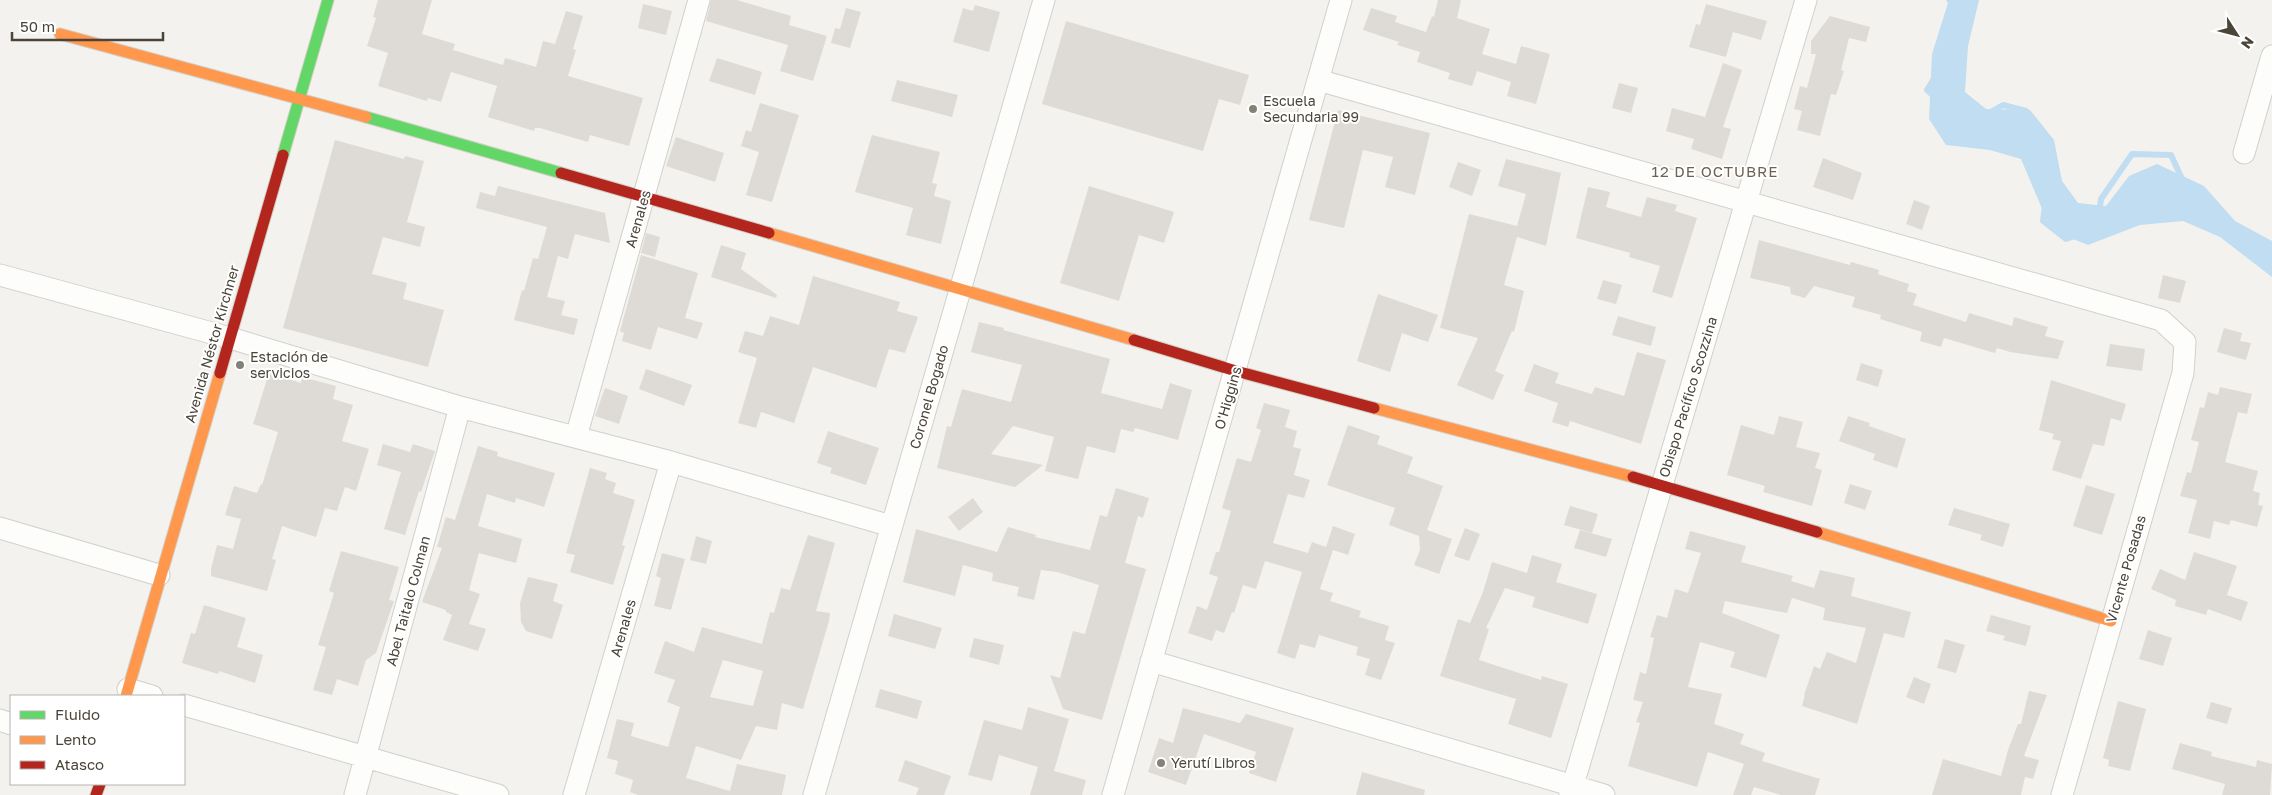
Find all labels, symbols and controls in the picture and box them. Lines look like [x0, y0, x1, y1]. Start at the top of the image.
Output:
scale bar [12, 10, 164, 42]
north arrow [2212, 10, 2262, 60]
text: 50 m [20, 17, 55, 35]
text: N [2238, 34, 2258, 52]
place label: Escuela Secundaria 99 [1263, 92, 1359, 125]
marker: Escuela Secundaria 99 [1247, 103, 1259, 115]
district label: 12 DE OCTUBRE [1652, 162, 1778, 180]
street label: Arenales [621, 188, 654, 250]
street label: Avenida Néstor Kirchner [181, 263, 242, 425]
street label: Obispo Pacífico Scozzina [1655, 314, 1720, 479]
street label: Coronel Bogado [906, 343, 952, 451]
place label: Estación de servicios [250, 348, 328, 381]
marker: Estación de servicios [234, 359, 246, 371]
street label: O'Higgins [1210, 364, 1245, 431]
street label: Vicente Posadas [2102, 513, 2149, 625]
street label: Abel Taitalo Colman [382, 534, 433, 668]
street label: Arenales [606, 597, 639, 659]
legend [10, 695, 185, 785]
text: Fluido [55, 705, 100, 723]
text: Lento [55, 730, 96, 748]
place label: Yerutí Libros [1171, 754, 1255, 771]
text: Atasco [55, 755, 104, 773]
marker: Yerutí Libros [1155, 757, 1167, 769]

